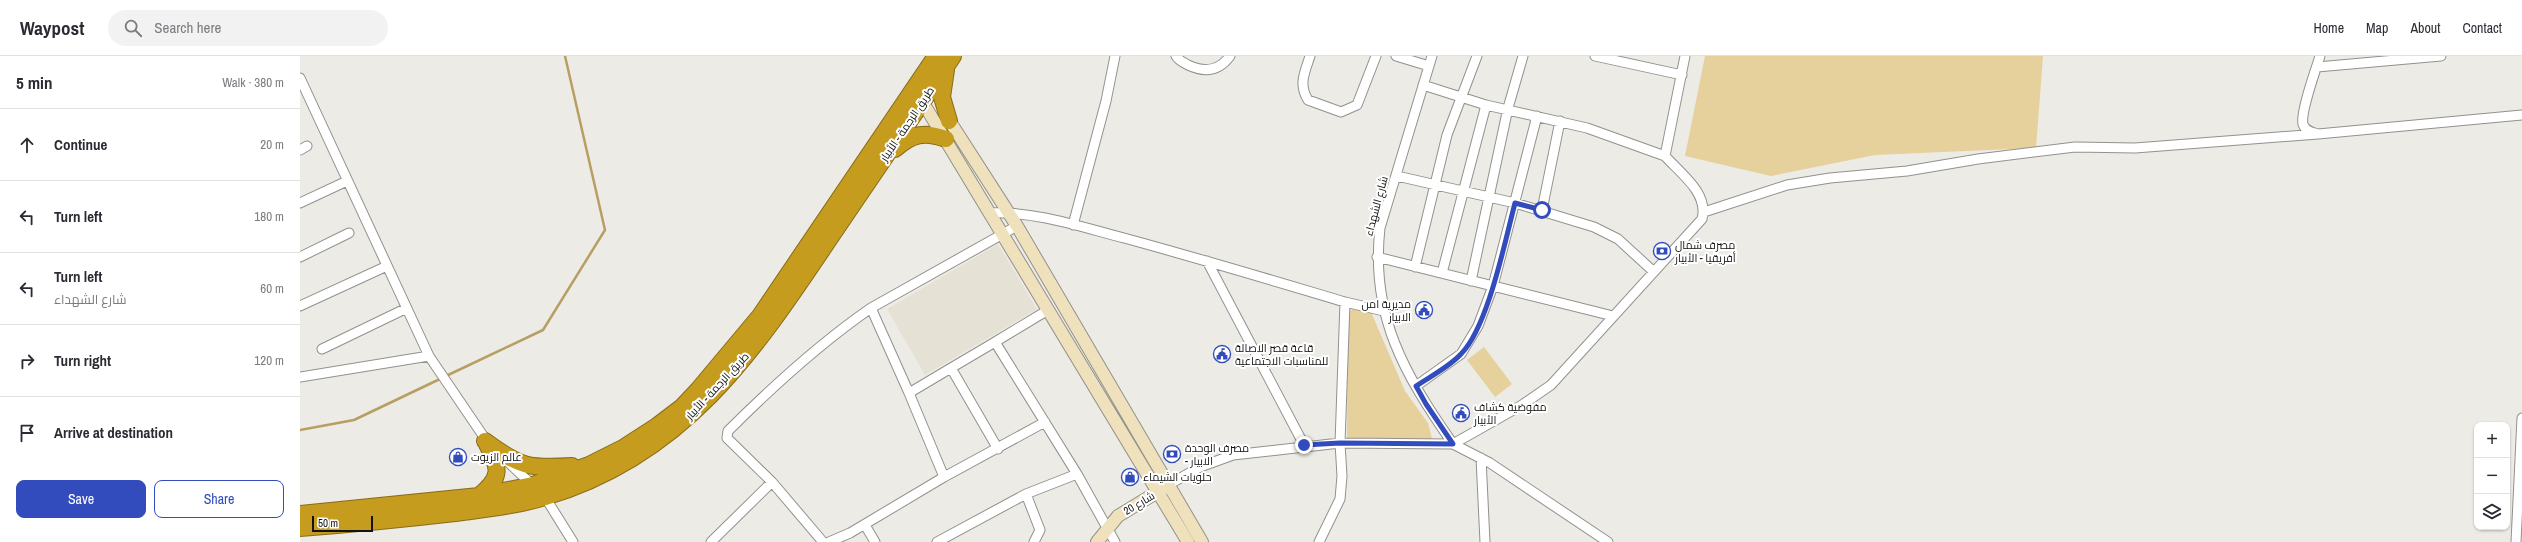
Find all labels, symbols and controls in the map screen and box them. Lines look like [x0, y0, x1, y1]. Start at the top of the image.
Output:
search box [108, 10, 388, 46]
text: Waypost [20, 15, 84, 41]
icon: search [122, 17, 144, 39]
text: Search here [154, 17, 221, 38]
text: Home [2313, 19, 2344, 37]
text: Map [2366, 19, 2388, 37]
text: About [2410, 19, 2440, 37]
text: Contact [2462, 19, 2502, 37]
text: 5 min [16, 71, 52, 94]
text: Walk · 380 m [222, 74, 284, 91]
street label: طريق الرجمة - الأبيار [876, 84, 937, 165]
icon: ahead [16, 134, 38, 156]
text: Continue [54, 134, 107, 155]
text: 20 m [260, 136, 284, 153]
street label: شارع الشهداء [1361, 175, 1392, 238]
route start [1533, 201, 1551, 219]
icon: left [16, 206, 38, 228]
text: Turn left [54, 206, 102, 227]
text: 180 m [254, 208, 284, 225]
place label: مصرف شمال أفريقيا - الأبيار [1674, 238, 1736, 265]
bank icon: مصرف شمال أفريقيا - الأبيار [1652, 241, 1672, 261]
text: Turn left [54, 266, 102, 287]
icon: left [16, 278, 38, 300]
text: 60 m [260, 280, 284, 297]
text: شارع الشهداء [54, 291, 127, 308]
place label: مديرية امن الابيار [1361, 297, 1411, 324]
public building icon: مديرية امن الابيار [1414, 300, 1434, 320]
place label: قاعة قصر الاصالة للمناسبات الاجتماعية [1235, 341, 1328, 368]
public building icon: قاعة قصر الاصالة للمناسبات الاجتماعية [1212, 344, 1232, 364]
street label: طريق الرجمة - الأبيار [681, 349, 752, 423]
icon: right [16, 350, 38, 372]
text: Turn right [54, 350, 111, 371]
text: 120 m [254, 352, 284, 369]
place label: مفوضية كشاف الأبيار [1473, 400, 1547, 427]
public building icon: مفوضية كشاف الأبيار [1451, 403, 1471, 423]
icon: arrive [16, 422, 38, 444]
text: Arrive at destination [54, 422, 173, 443]
map controls [2474, 422, 2510, 530]
button: + [2474, 422, 2510, 458]
route end [1295, 436, 1313, 454]
place label: مصرف الوحدة - الابيار [1185, 441, 1249, 468]
bank icon: مصرف الوحدة - الابيار [1162, 444, 1182, 464]
shop icon: عالم الزيوت [448, 447, 468, 467]
place label: عالم الزيوت [471, 450, 522, 465]
button: − [2474, 458, 2510, 494]
shop icon: حلويات الشيماء [1120, 467, 1140, 487]
place label: حلويات الشيماء [1143, 470, 1212, 484]
button: Save [16, 480, 146, 518]
button: Share [154, 480, 284, 518]
street label: شارع 20 [1121, 488, 1158, 519]
button: layers [2474, 494, 2510, 530]
scale bar [312, 514, 373, 533]
text: 50 m [318, 516, 338, 530]

